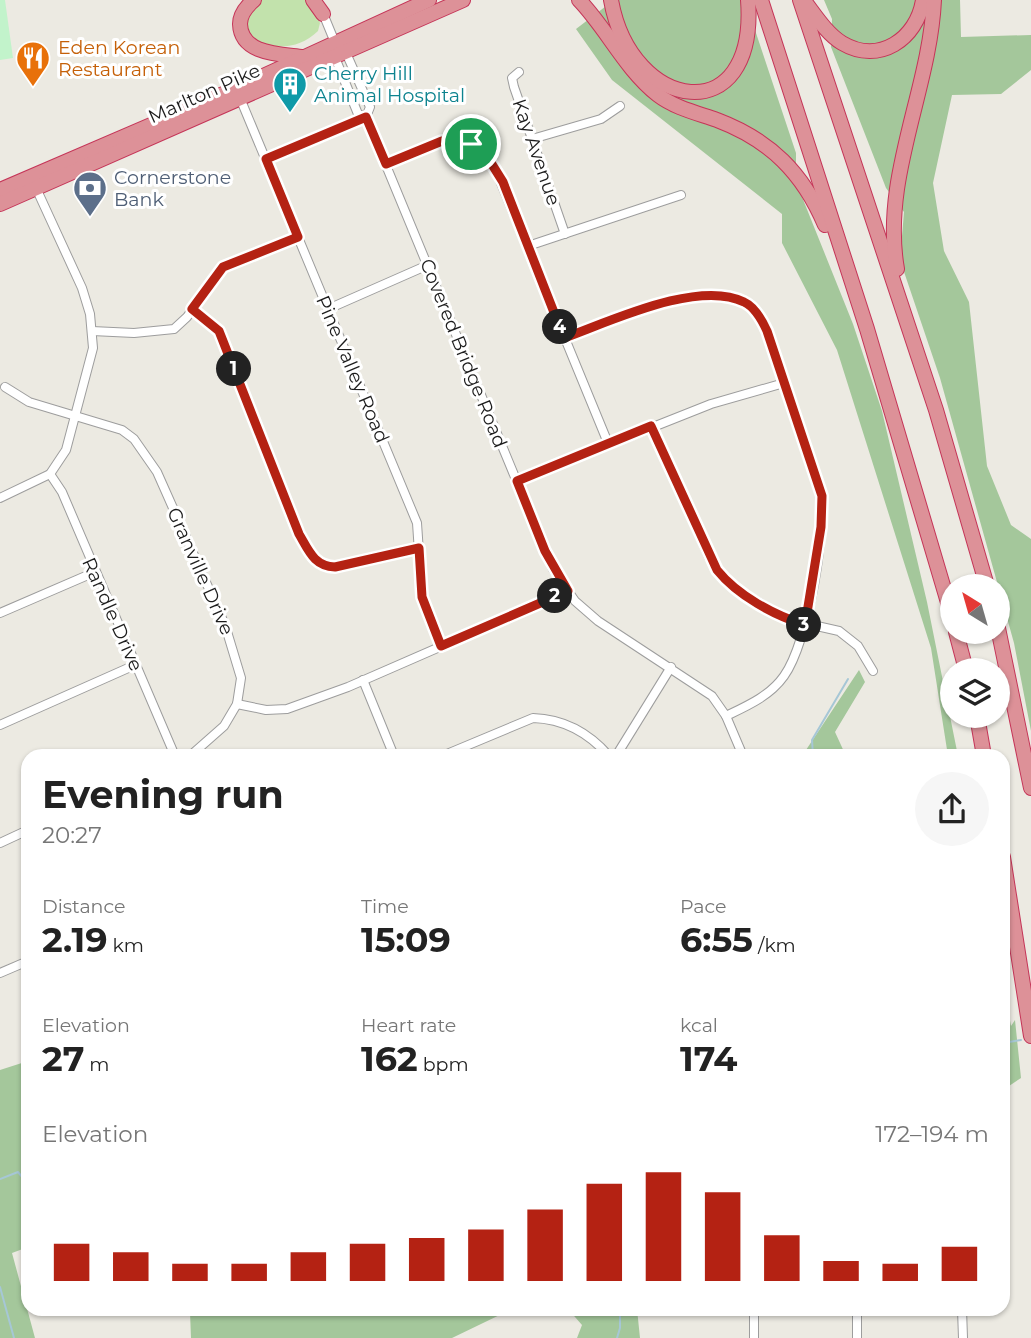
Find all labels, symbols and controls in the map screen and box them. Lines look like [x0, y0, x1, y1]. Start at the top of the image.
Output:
place label: Eden Korean Restaurant [58, 36, 180, 81]
restaurant icon: Eden Korean Restaurant [14, 39, 52, 88]
street label: Marlton Pike [145, 59, 264, 128]
place label: Cherry Hill Animal Hospital [314, 62, 465, 107]
building icon: Cherry Hill Animal Hospital [271, 65, 309, 114]
street label: Kay Avenue [508, 96, 565, 208]
pin [441, 114, 501, 174]
icon: arrive [452, 125, 490, 163]
place label: Cornerstone Bank [114, 166, 231, 211]
bank icon: Cornerstone Bank [71, 169, 109, 218]
street label: Covered Bridge Road [415, 255, 512, 451]
street label: Pine Valley Road [311, 292, 394, 446]
pin: 4 [542, 310, 578, 344]
text: 4 [553, 315, 566, 338]
pin: 1 [216, 352, 252, 386]
text: 1 [230, 357, 237, 380]
street label: Granville Drive [162, 504, 239, 639]
street label: Randle Drive [77, 554, 148, 675]
north arrow [940, 574, 1010, 644]
map controls [940, 574, 1010, 728]
pin: 2 [538, 578, 572, 614]
text: 2 [549, 584, 560, 607]
pin: 3 [786, 608, 822, 642]
text: 3 [798, 613, 809, 636]
button: layers [940, 658, 1010, 728]
text: Evening run [42, 771, 284, 818]
button: share [915, 772, 989, 846]
text: 20:27 [42, 821, 102, 849]
text: Distance [42, 895, 125, 918]
text: Time [361, 895, 409, 918]
text: Pace [680, 895, 727, 918]
text: 2.19 [42, 918, 108, 961]
text: 15:09 [361, 918, 451, 961]
text: 6:55 [680, 918, 753, 961]
text: km [108, 934, 144, 957]
text: /km [753, 934, 796, 957]
text: Elevation [42, 1014, 130, 1037]
text: Heart rate [361, 1014, 456, 1037]
text: kcal [680, 1014, 718, 1037]
text: 27 [42, 1037, 84, 1080]
text: 162 [361, 1037, 418, 1080]
text: 174 [680, 1037, 737, 1080]
text: m [84, 1053, 110, 1076]
text: bpm [418, 1053, 469, 1076]
text: Elevation [42, 1120, 148, 1148]
text: 172–194 m [875, 1120, 989, 1148]

